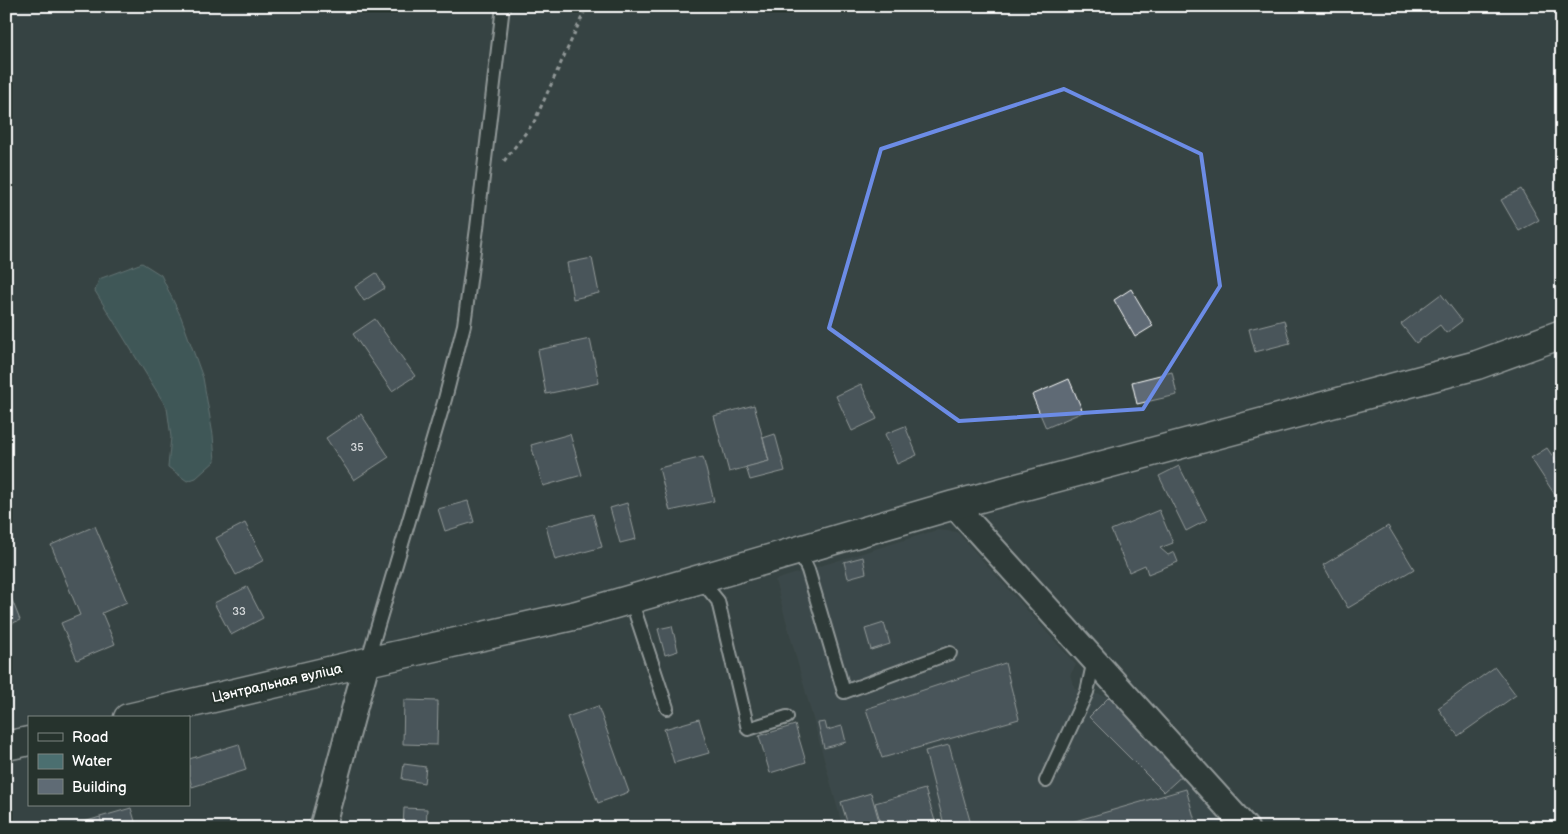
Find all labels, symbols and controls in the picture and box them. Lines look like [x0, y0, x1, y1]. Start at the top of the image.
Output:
house number: 35 [350, 441, 364, 454]
house number: 33 [232, 605, 246, 618]
street label: Цэнтральная вуліца [210, 660, 344, 706]
legend [28, 716, 190, 806]
text: Road [72, 728, 108, 747]
text: Water [72, 752, 112, 771]
text: Building [72, 778, 127, 797]

